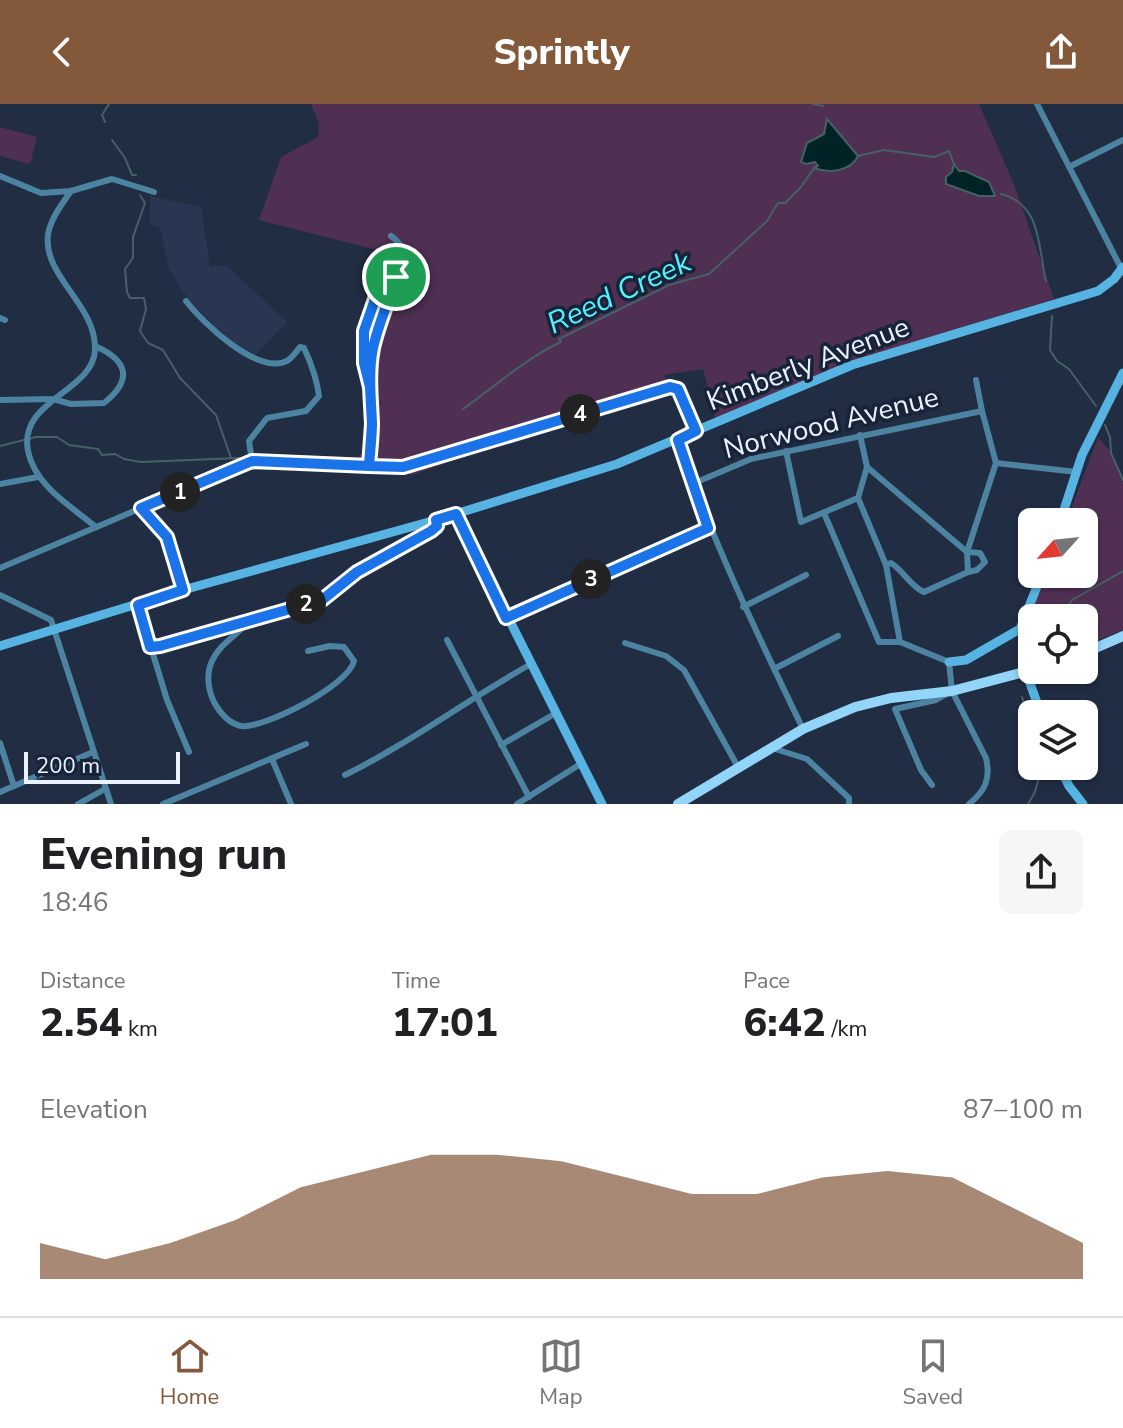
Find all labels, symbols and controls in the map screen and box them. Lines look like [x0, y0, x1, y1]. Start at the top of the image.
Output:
text: Sprintly [493, 28, 630, 77]
icon: back [40, 30, 84, 74]
icon: share [1039, 30, 1083, 74]
water label: Reed Creek [540, 241, 699, 344]
pin [362, 243, 430, 311]
icon: arrive [374, 255, 418, 299]
street label: Kimberly Avenue [701, 308, 915, 420]
street label: Norwood Avenue [719, 378, 943, 468]
pin: 4 [560, 394, 600, 434]
text: 4 [573, 399, 587, 429]
pin: 1 [160, 472, 200, 512]
text: 1 [173, 477, 187, 507]
north arrow [1018, 508, 1098, 588]
map controls [1018, 508, 1098, 780]
pin: 3 [571, 559, 611, 599]
text: 3 [584, 564, 598, 594]
pin: 2 [286, 584, 326, 624]
text: 2 [299, 589, 313, 619]
button: locate [1018, 604, 1098, 684]
button: layers [1018, 700, 1098, 780]
scale bar [24, 748, 180, 784]
text: 200 m [36, 751, 100, 781]
text: Evening run [40, 825, 287, 885]
button: share [999, 830, 1083, 914]
text: 18:46 [40, 885, 108, 920]
text: Distance [40, 966, 125, 996]
text: Time [392, 966, 441, 996]
text: Pace [743, 966, 790, 996]
text: 2.54 [40, 996, 122, 1050]
text: 17:01 [392, 996, 498, 1050]
text: 6:42 [743, 996, 826, 1050]
text: km [122, 1014, 158, 1044]
text: /km [826, 1014, 867, 1044]
text: Elevation [40, 1092, 148, 1127]
text: 87–100 m [963, 1092, 1083, 1127]
tab: Home [160, 1334, 219, 1412]
tab: Map [539, 1334, 583, 1412]
tab: Saved [902, 1334, 963, 1412]

